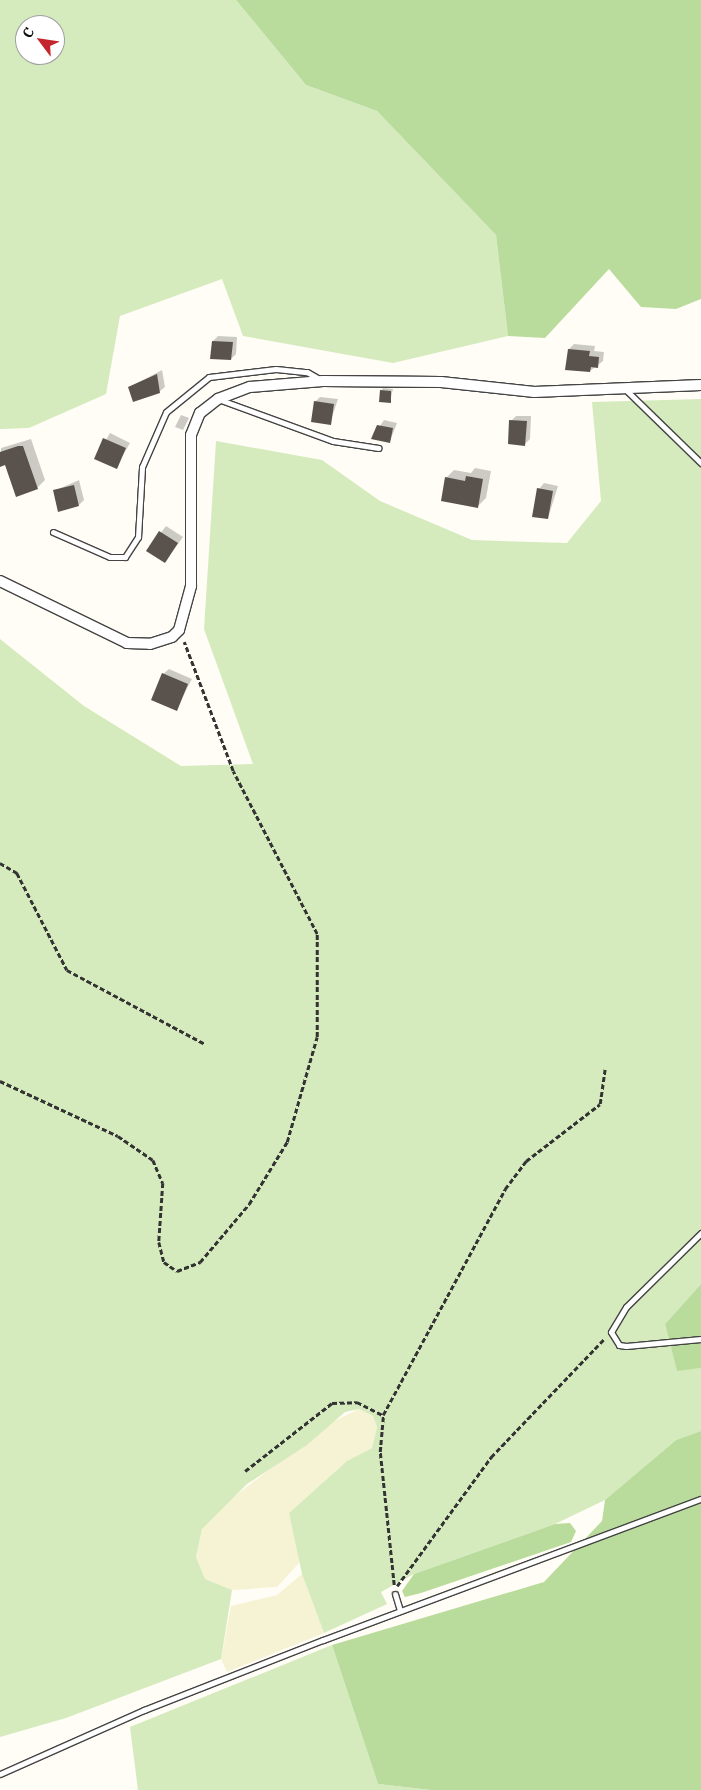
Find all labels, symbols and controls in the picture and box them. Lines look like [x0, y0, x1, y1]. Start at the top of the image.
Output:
north arrow [15, 15, 65, 65]
text: С [18, 24, 38, 41]

